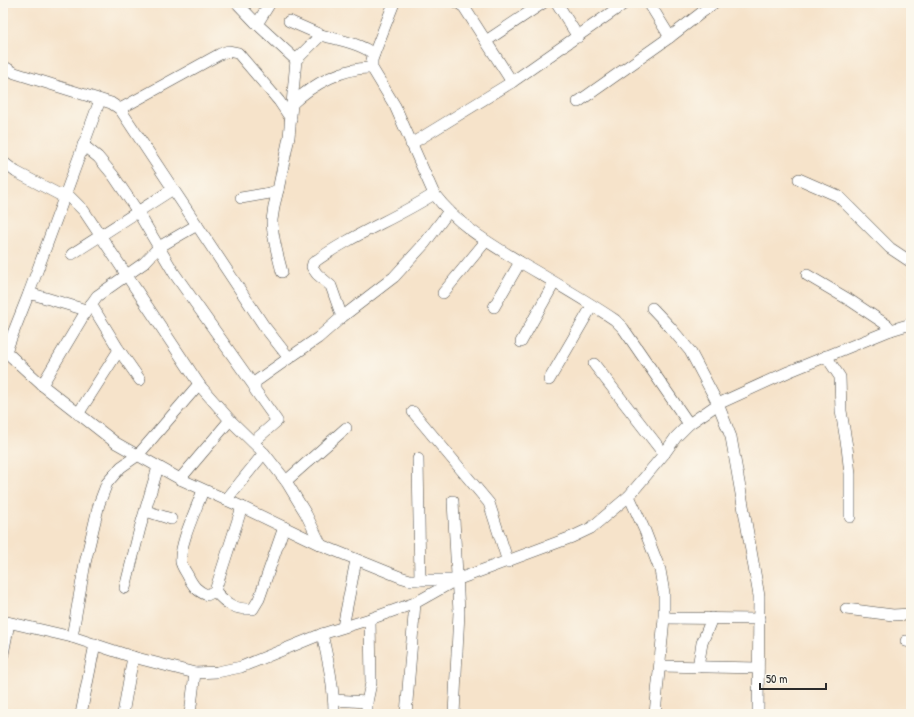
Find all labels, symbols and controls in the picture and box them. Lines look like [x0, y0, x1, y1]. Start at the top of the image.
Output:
scale bar [760, 665, 826, 691]
text: 50 m [766, 670, 787, 687]

